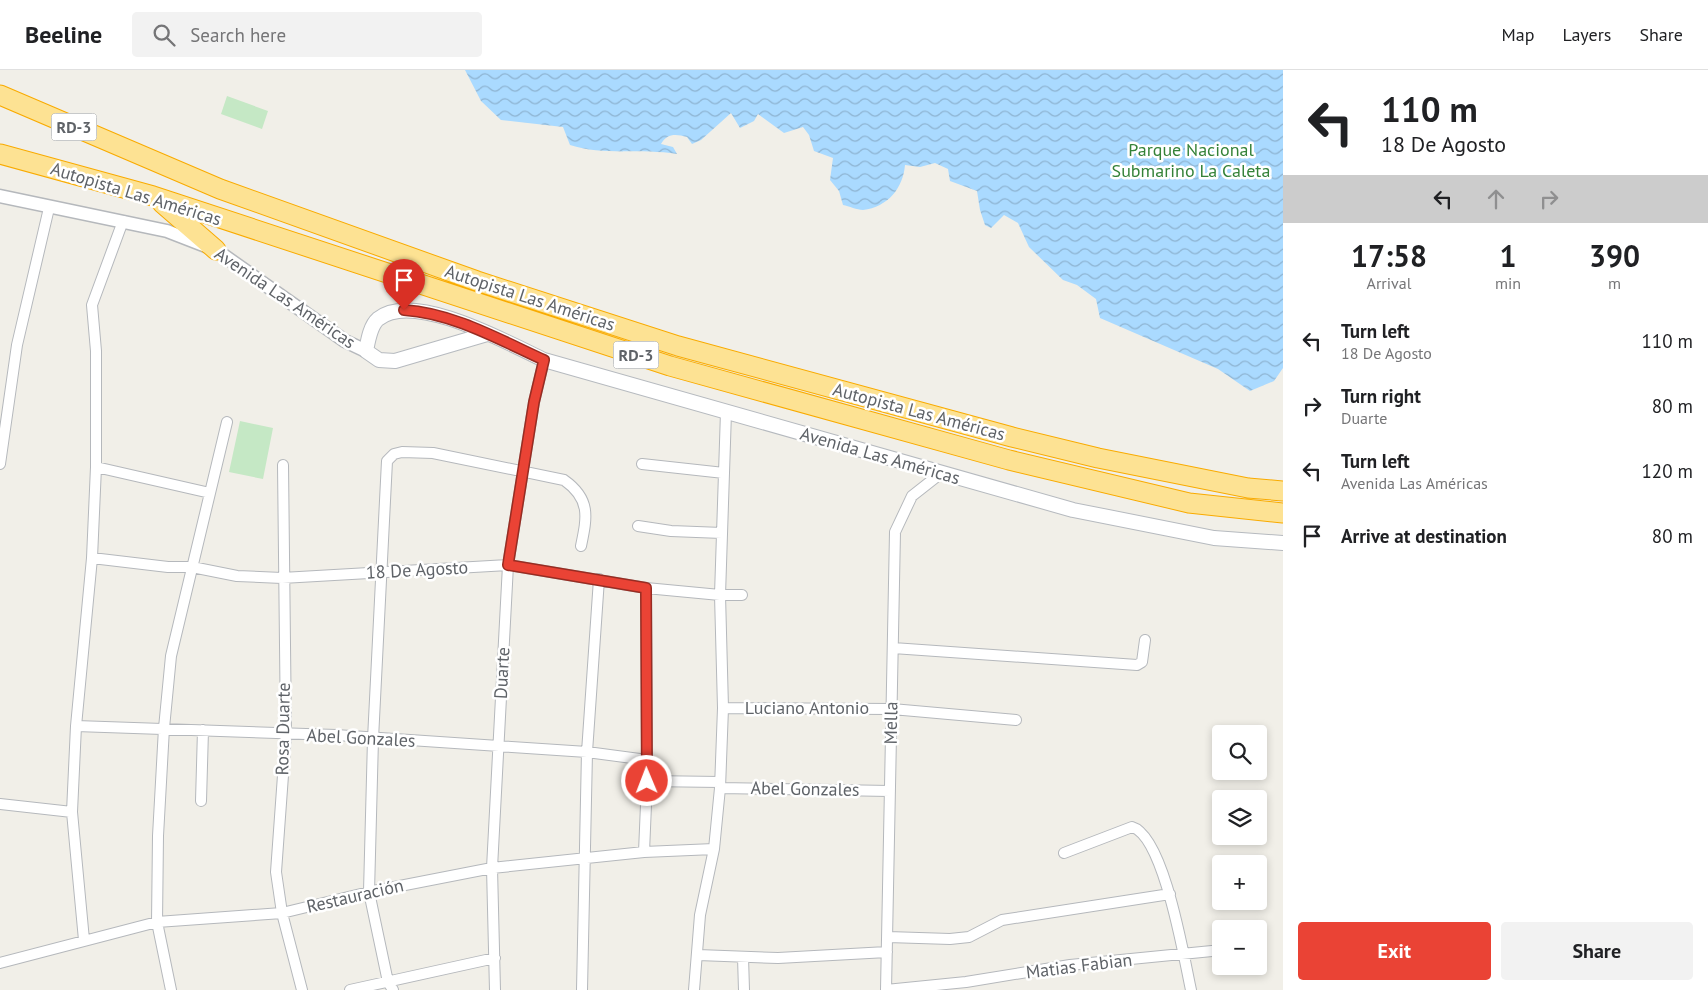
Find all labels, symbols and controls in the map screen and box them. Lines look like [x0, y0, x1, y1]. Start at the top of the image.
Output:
search box [132, 12, 482, 57]
text: Beeline [25, 19, 102, 50]
icon: search [150, 21, 178, 49]
text: Search here [190, 23, 286, 47]
text: Map [1502, 23, 1534, 46]
text: Layers [1562, 23, 1611, 46]
text: Share [1639, 23, 1683, 46]
text: 110 m [1381, 86, 1478, 132]
icon: left [1298, 90, 1363, 155]
road number: RD-3 [52, 114, 96, 140]
text: 18 De Agosto [1381, 130, 1506, 158]
park label: Parque Nacional Submarino La Caleta [1112, 138, 1270, 182]
street label: Autopista Las Américas [48, 157, 224, 230]
icon: left [1429, 185, 1457, 213]
icon: ahead [1482, 185, 1510, 213]
icon: right [1535, 185, 1563, 213]
text: 17:58 [1351, 236, 1427, 275]
text: 1 [1500, 236, 1517, 275]
text: 390 [1589, 236, 1640, 275]
street label: Avenida Las Américas [210, 242, 360, 353]
pin [383, 259, 425, 310]
street label: Autopista Las Américas [442, 259, 618, 336]
icon: arrive [390, 266, 418, 294]
text: Arrival [1367, 273, 1411, 293]
text: min [1495, 273, 1521, 293]
text: m [1608, 273, 1621, 293]
text: Turn left [1341, 319, 1410, 343]
icon: left [1298, 327, 1326, 355]
text: 110 m [1641, 329, 1693, 353]
road number: RD-3 [614, 342, 658, 368]
text: 18 De Agosto [1341, 343, 1432, 363]
street label: Autopista Las Américas [831, 377, 1008, 446]
text: Turn right [1341, 384, 1421, 408]
icon: right [1298, 392, 1326, 420]
text: 80 m [1652, 394, 1693, 418]
text: Duarte [1341, 408, 1387, 428]
street label: Avenida Las Américas [798, 422, 963, 489]
text: Turn left [1341, 449, 1410, 473]
icon: left [1298, 457, 1326, 485]
text: 120 m [1641, 459, 1693, 483]
text: Avenida Las Américas [1341, 473, 1488, 493]
icon: arrive [1298, 522, 1326, 550]
text: Arrive at destination [1341, 524, 1507, 548]
text: 80 m [1652, 524, 1693, 548]
street label: 18 De Agosto [365, 555, 469, 584]
street label: Duarte [489, 646, 514, 700]
street label: Rosa Duarte [270, 682, 295, 776]
street label: Luciano Antonio [745, 696, 869, 719]
street label: Mella [879, 701, 902, 745]
street label: Abel Gonzales [306, 723, 416, 752]
map controls [1212, 725, 1267, 975]
button: search [1212, 725, 1267, 780]
position arrow [620, 754, 672, 806]
street label: Abel Gonzales [750, 776, 860, 801]
button: layers [1212, 790, 1267, 845]
button: + [1212, 855, 1267, 910]
street label: Restauración [304, 873, 406, 918]
button: − [1212, 920, 1267, 975]
button: Exit [1298, 922, 1491, 980]
button: Share [1501, 922, 1693, 980]
street label: Matias Fabian [1024, 948, 1133, 983]

